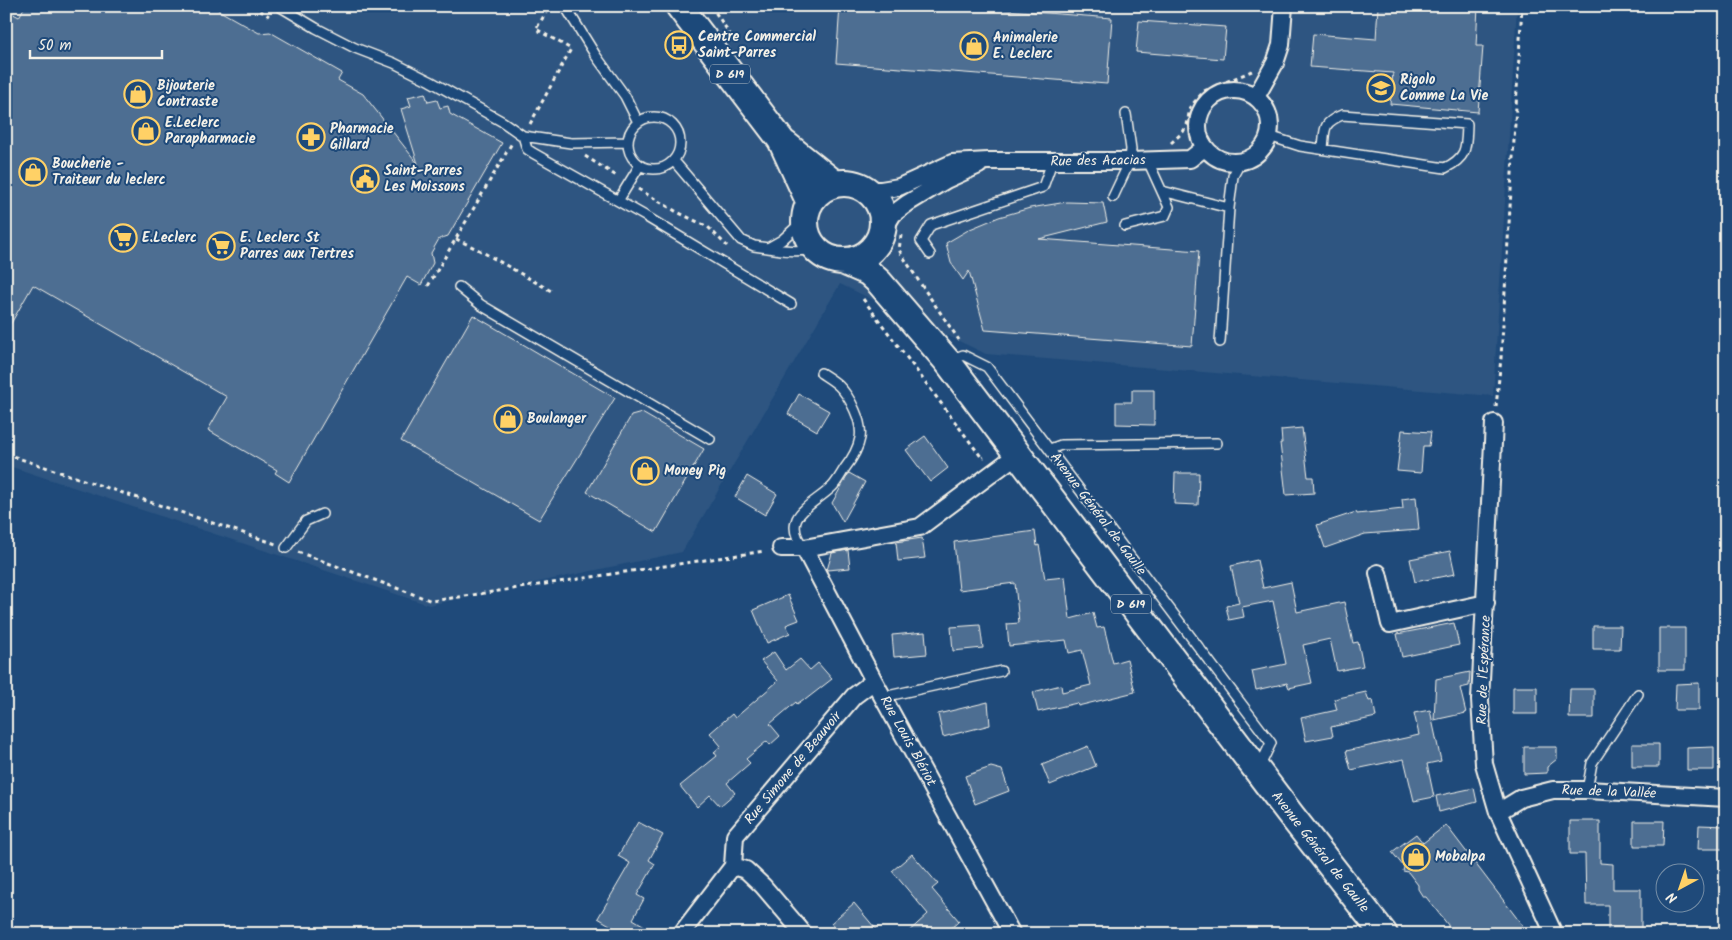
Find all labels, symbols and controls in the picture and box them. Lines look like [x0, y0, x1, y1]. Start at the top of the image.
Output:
place label: Centre Commercial Saint-Parres [698, 26, 816, 64]
place label: Animalerie E. Leclerc [993, 27, 1058, 65]
scale bar [30, 28, 162, 60]
bus stop icon: Centre Commercial Saint-Parres [664, 30, 694, 60]
shop icon: Animalerie E. Leclerc [959, 31, 989, 61]
text: 50 m [38, 34, 72, 58]
road number: D 619 [710, 64, 750, 84]
place label: Rigolo Comme La Vie [1400, 69, 1488, 107]
school or university icon: Rigolo Comme La Vie [1366, 73, 1396, 103]
place label: Bijouterie Contraste [157, 75, 218, 113]
shop icon: Bijouterie Contraste [123, 79, 153, 109]
place label: E.Leclerc Parapharmacie [165, 112, 256, 150]
shop icon: E.Leclerc Parapharmacie [131, 116, 161, 146]
place label: Pharmacie Gillard [330, 118, 394, 156]
pharmacy icon: Pharmacie Gillard [296, 122, 326, 152]
street label: Rue des Acacias [1050, 149, 1146, 173]
place label: Boucherie - Traiteur du leclerc [52, 153, 166, 191]
shop icon: Boucherie - Traiteur du leclerc [18, 157, 48, 187]
place label: Saint-Parres Les Moissons [384, 160, 465, 198]
public building icon: Saint-Parres Les Moissons [350, 164, 380, 194]
supermarket icon: E.Leclerc [108, 223, 138, 253]
place label: E.Leclerc [142, 227, 197, 249]
place label: E. Leclerc St Parres aux Tertres [240, 227, 354, 265]
supermarket icon: E. Leclerc St Parres aux Tertres [206, 231, 236, 261]
shop icon: Boulanger [493, 404, 523, 434]
place label: Boulanger [527, 408, 587, 430]
street label: Avenue Général de Gaulle [1044, 448, 1152, 581]
shop icon: Money Pig [630, 456, 660, 486]
place label: Money Pig [664, 460, 727, 482]
road number: D 619 [1111, 594, 1151, 614]
street label: Rue de l'Espérance [1471, 614, 1497, 725]
street label: Rue Louis Blériot [874, 692, 942, 791]
street label: Rue Simone de Beauvoir [739, 705, 848, 829]
street label: Rue de la Vallée [1561, 779, 1657, 805]
street label: Avenue Général de Gaulle [1265, 786, 1375, 918]
shop icon: Mobalpa [1401, 842, 1431, 872]
place label: Mobalpa [1435, 846, 1485, 868]
north arrow [1654, 862, 1704, 912]
text: N [1662, 886, 1683, 908]

